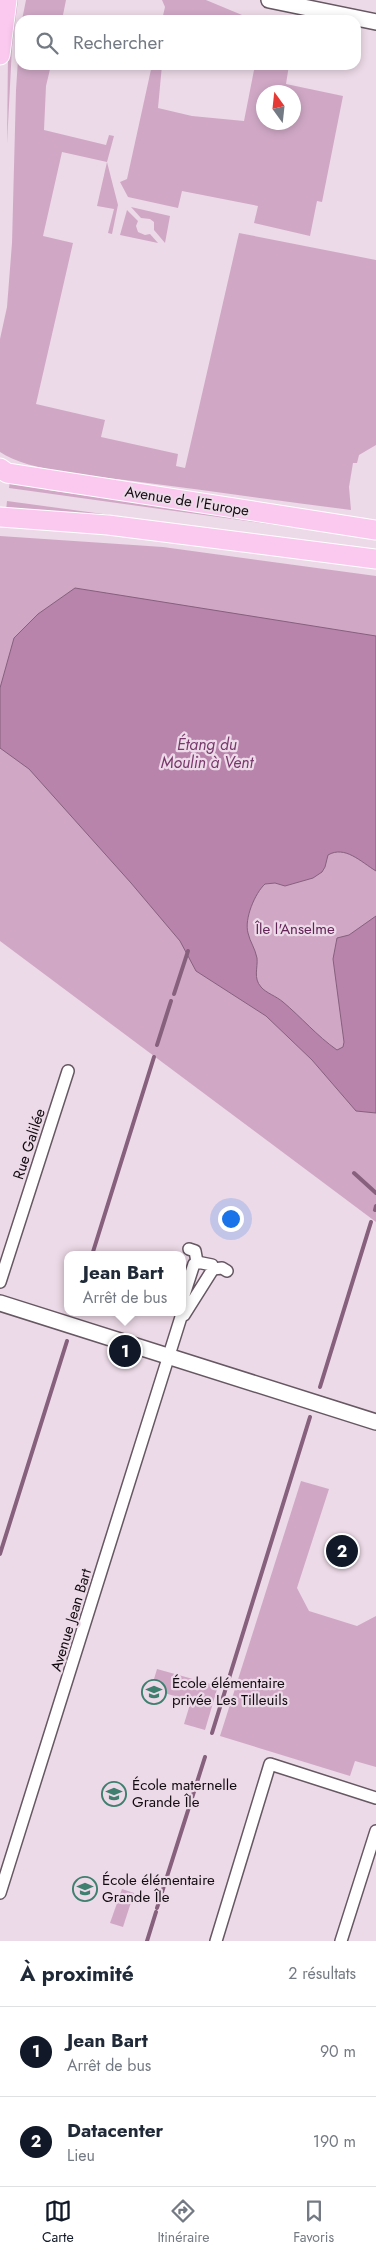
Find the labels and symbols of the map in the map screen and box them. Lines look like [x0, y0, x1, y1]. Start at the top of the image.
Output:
north arrow [256, 85, 301, 130]
street label: Avenue de l'Europe [123, 480, 251, 522]
water label: Étang du Moulin à Vent [161, 733, 254, 774]
park label: Île l'Anselme [254, 918, 335, 940]
street label: Rue Galilée [7, 1105, 51, 1182]
your location [218, 1206, 244, 1232]
pin: 1 [109, 1332, 141, 1370]
pin: 2 [326, 1532, 358, 1570]
street label: Avenue Jean Bart [45, 1565, 97, 1674]
place label: École élémentaire privée Les Tilleuils [172, 1672, 288, 1711]
school or university icon: École élémentaire privée Les Tilleuils [141, 1679, 167, 1705]
place label: École maternelle Grande Île [132, 1774, 237, 1813]
school or university icon: École maternelle Grande Île [101, 1781, 127, 1807]
place label: École élémentaire Grande Île [102, 1869, 215, 1908]
school or university icon: École élémentaire Grande Île [72, 1876, 98, 1902]

